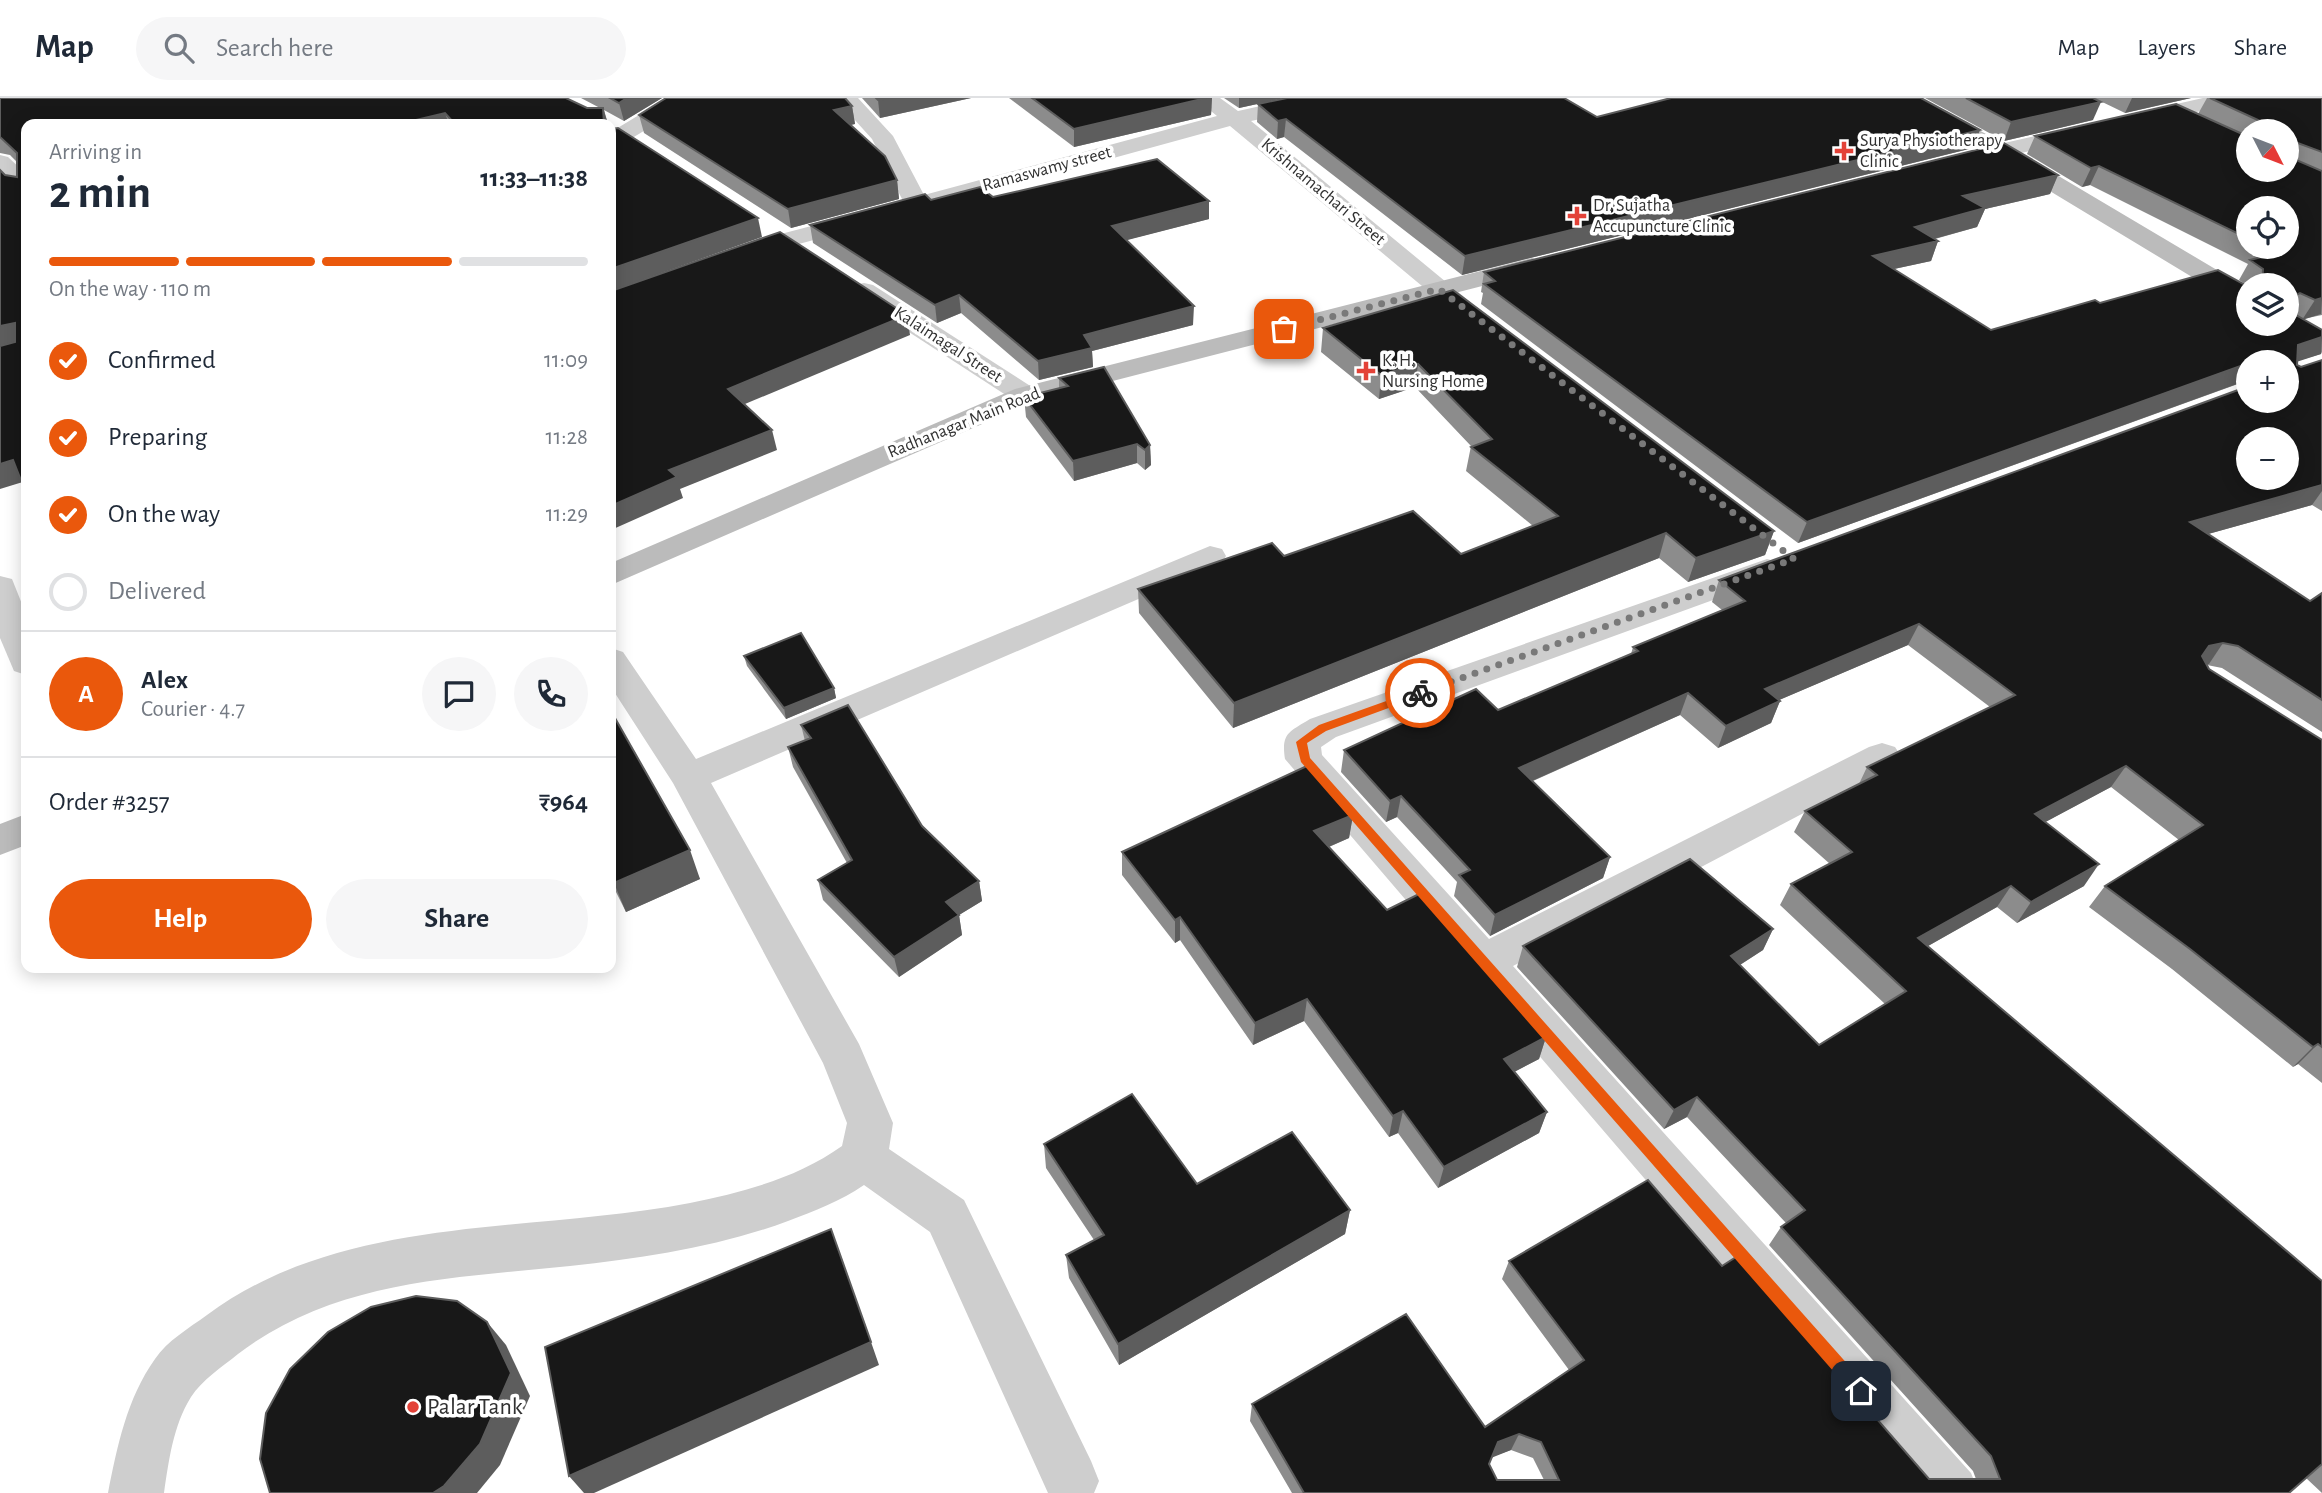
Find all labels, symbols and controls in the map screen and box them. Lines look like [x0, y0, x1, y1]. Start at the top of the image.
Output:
search box [136, 17, 626, 80]
icon: search [160, 29, 198, 67]
text: Map [35, 31, 94, 64]
text: Search here [216, 35, 334, 61]
text: Map [2057, 36, 2099, 60]
text: Layers [2137, 36, 2196, 60]
text: Share [2234, 36, 2287, 60]
north arrow [2236, 119, 2300, 182]
map controls [2236, 119, 2299, 490]
place label: Surya Physiotherapy Clinic [1860, 132, 2002, 171]
street label: Krishnamachari Street [1258, 135, 1389, 249]
text: Arriving in [49, 141, 142, 164]
marker: Surya Physiotherapy Clinic [1834, 141, 1854, 161]
street label: Ramaswamy street [981, 143, 1114, 195]
text: 11:33–11:38 [480, 165, 588, 191]
text: 2 min [49, 170, 151, 216]
button: locate [2236, 196, 2299, 259]
place label: Dr. Sujatha Accupuncture Clinic [1593, 197, 1731, 236]
marker: Dr. Sujatha Accupuncture Clinic [1567, 206, 1587, 226]
button: layers [2236, 273, 2299, 336]
text: On the way · 110 m [49, 278, 211, 301]
pin [1254, 299, 1314, 359]
street label: Kalaimagal Street [891, 304, 1005, 387]
icon: bag [1265, 310, 1303, 348]
icon: check [49, 342, 87, 380]
text: Confirmed [108, 347, 216, 373]
text: 11:09 [544, 349, 588, 372]
button: + [2236, 350, 2299, 413]
place label: K. H. Nursing Home [1382, 352, 1484, 391]
marker: K. H. Nursing Home [1356, 361, 1376, 381]
street label: Radhanagar Main Road [885, 384, 1043, 462]
icon: check [49, 419, 87, 457]
text: Preparing [108, 424, 207, 450]
text: 11:28 [546, 426, 588, 449]
button: − [2236, 427, 2299, 490]
icon: check [49, 496, 87, 534]
text: On the way [108, 501, 220, 527]
text: 11:29 [546, 503, 588, 526]
text: Delivered [108, 578, 206, 604]
button: chat [422, 657, 496, 731]
button: phone [514, 657, 588, 731]
courier [1385, 658, 1455, 728]
text: Alex [141, 667, 188, 693]
icon: bike [1401, 674, 1439, 712]
text: A [78, 681, 94, 707]
text: Courier · 4.7 [141, 698, 245, 721]
text: Order #3257 [49, 789, 170, 815]
text: ₹964 [539, 789, 588, 815]
button: Help [49, 879, 312, 959]
button: Share [326, 879, 588, 959]
pin [1831, 1361, 1891, 1421]
icon: home [1842, 1372, 1880, 1410]
place label: Palar Tank [427, 1395, 523, 1419]
marker: Palar Tank [405, 1399, 421, 1415]

